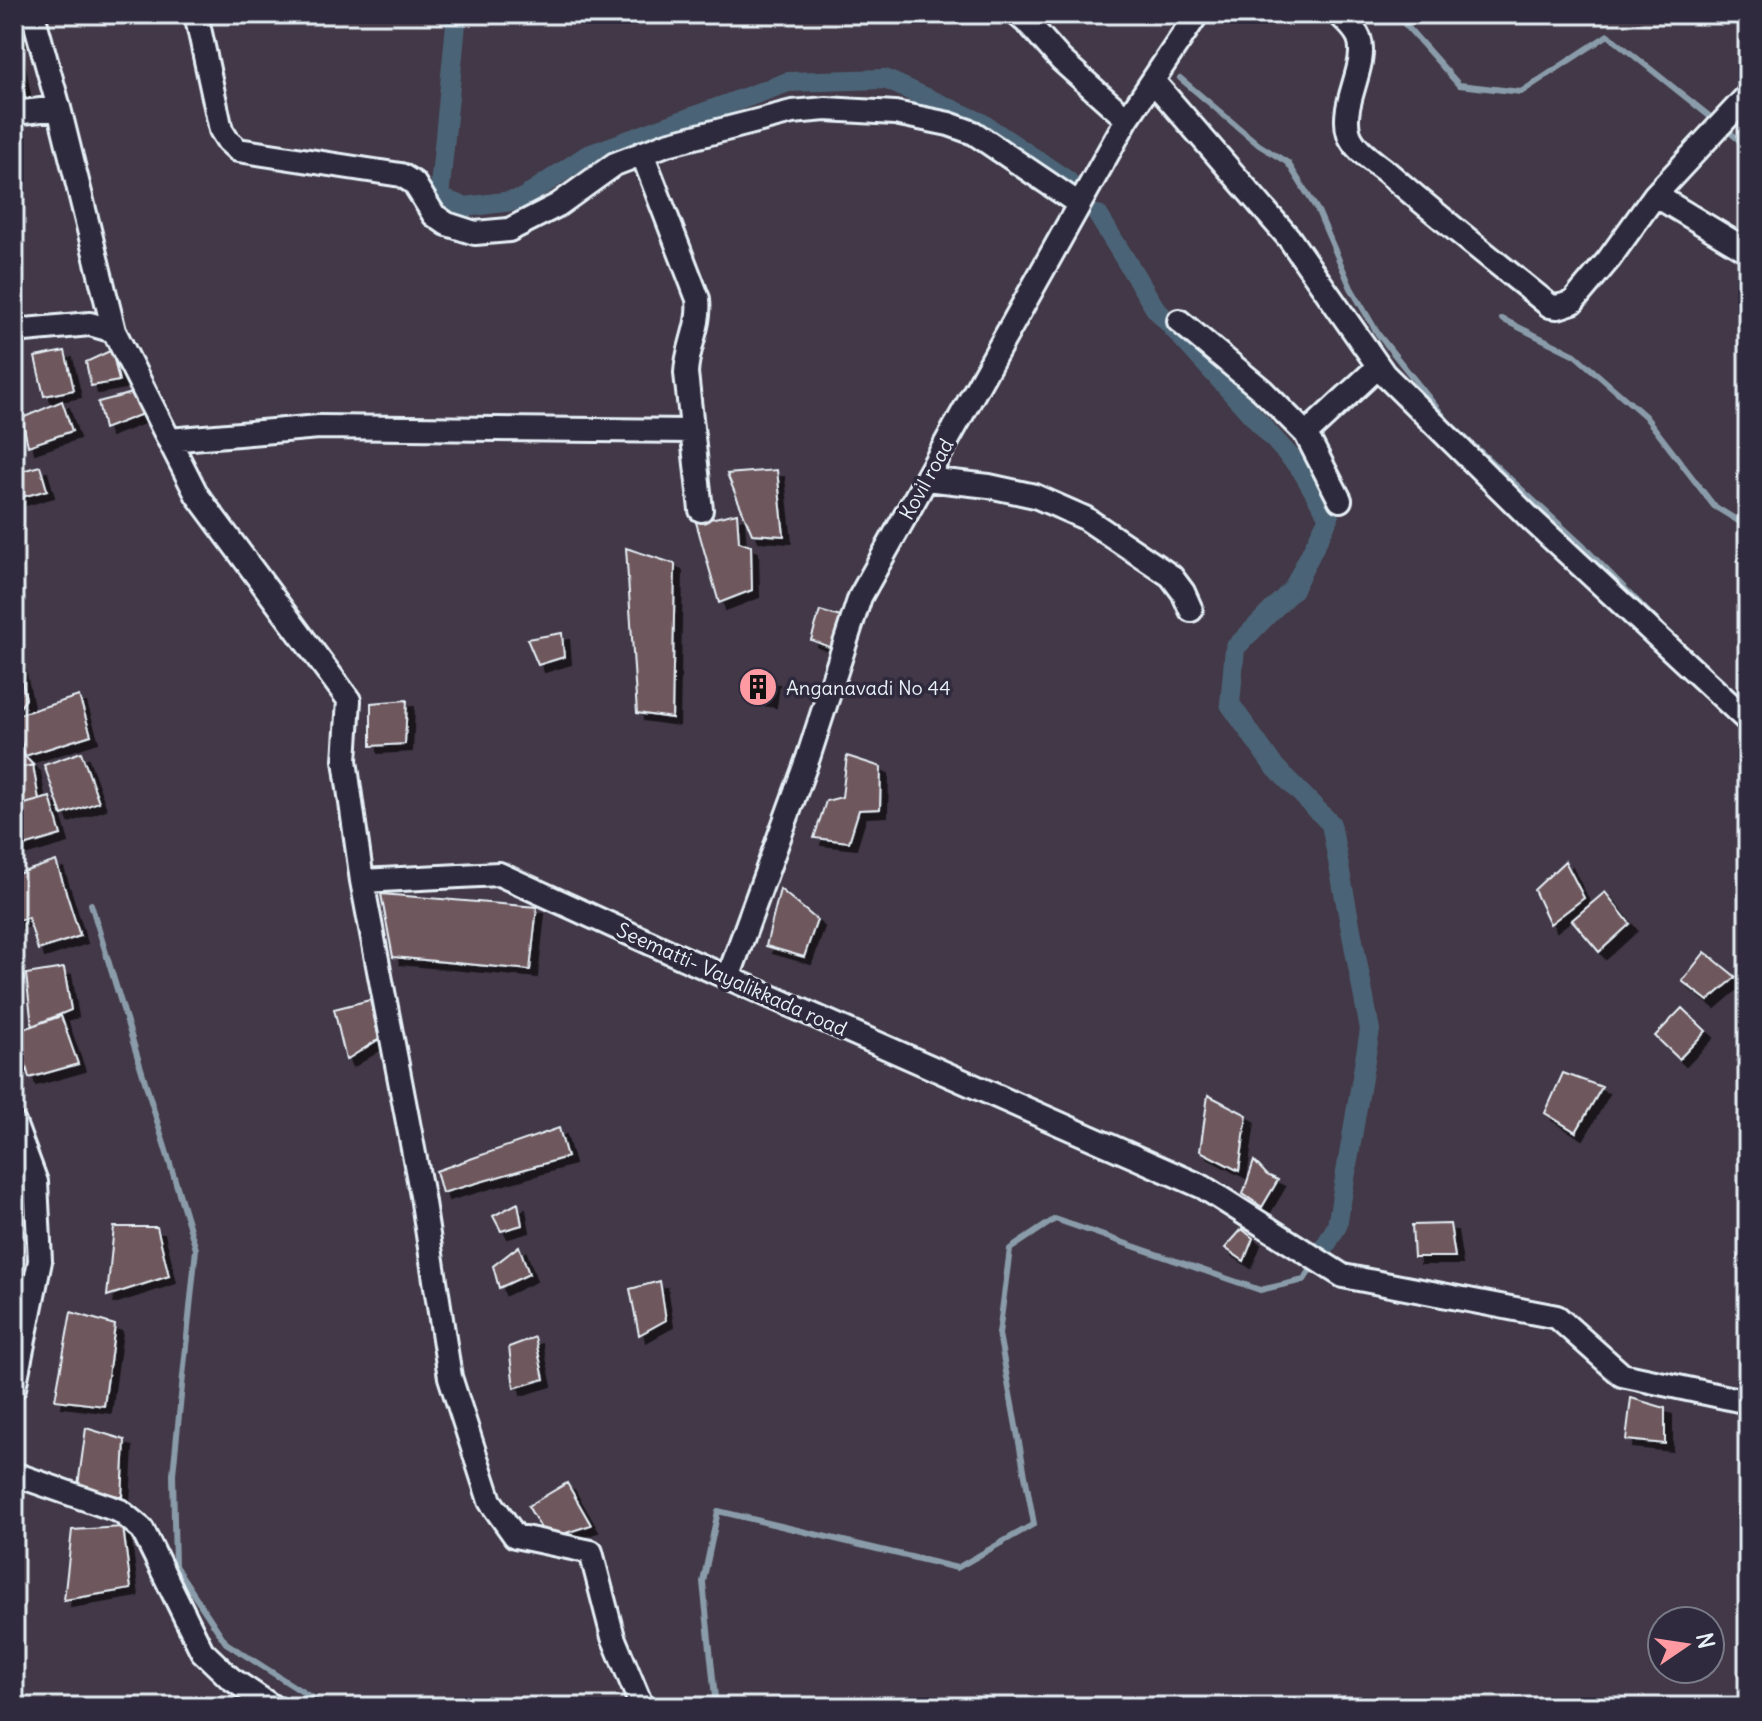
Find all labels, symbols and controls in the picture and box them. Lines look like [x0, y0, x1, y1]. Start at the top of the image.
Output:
street label: Kovil road [893, 434, 959, 524]
building icon: Anganavadi No 44 [737, 666, 779, 708]
place label: Anganavadi No 44 [786, 675, 951, 700]
street label: Seematti- Vayalikkada road [613, 917, 851, 1041]
north arrow [1646, 1605, 1726, 1685]
text: N [1690, 1630, 1721, 1651]

